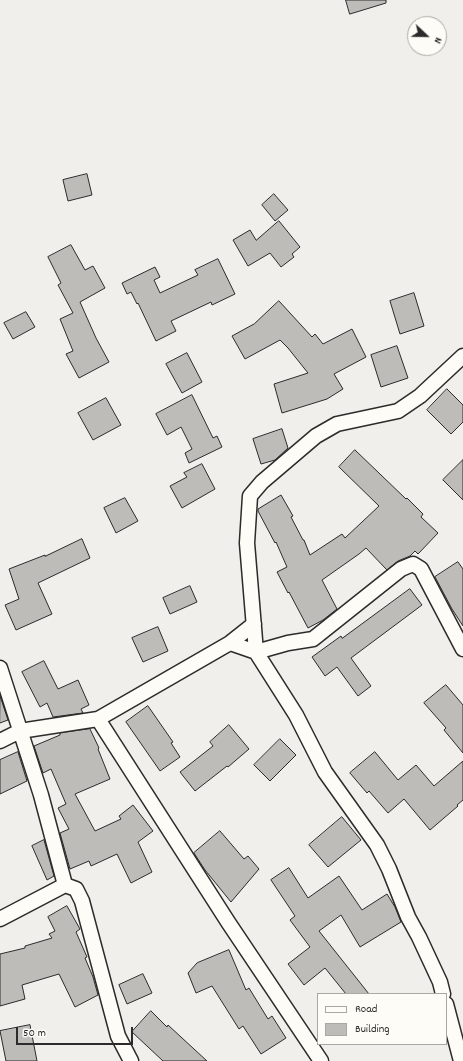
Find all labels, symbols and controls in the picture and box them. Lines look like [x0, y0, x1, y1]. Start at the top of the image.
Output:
north arrow [407, 16, 447, 56]
text: N [429, 35, 446, 46]
legend [317, 993, 447, 1045]
text: Road [355, 1001, 377, 1018]
scale bar [18, 1019, 135, 1045]
text: Building [355, 1021, 390, 1038]
text: 50 m [23, 1025, 46, 1042]

